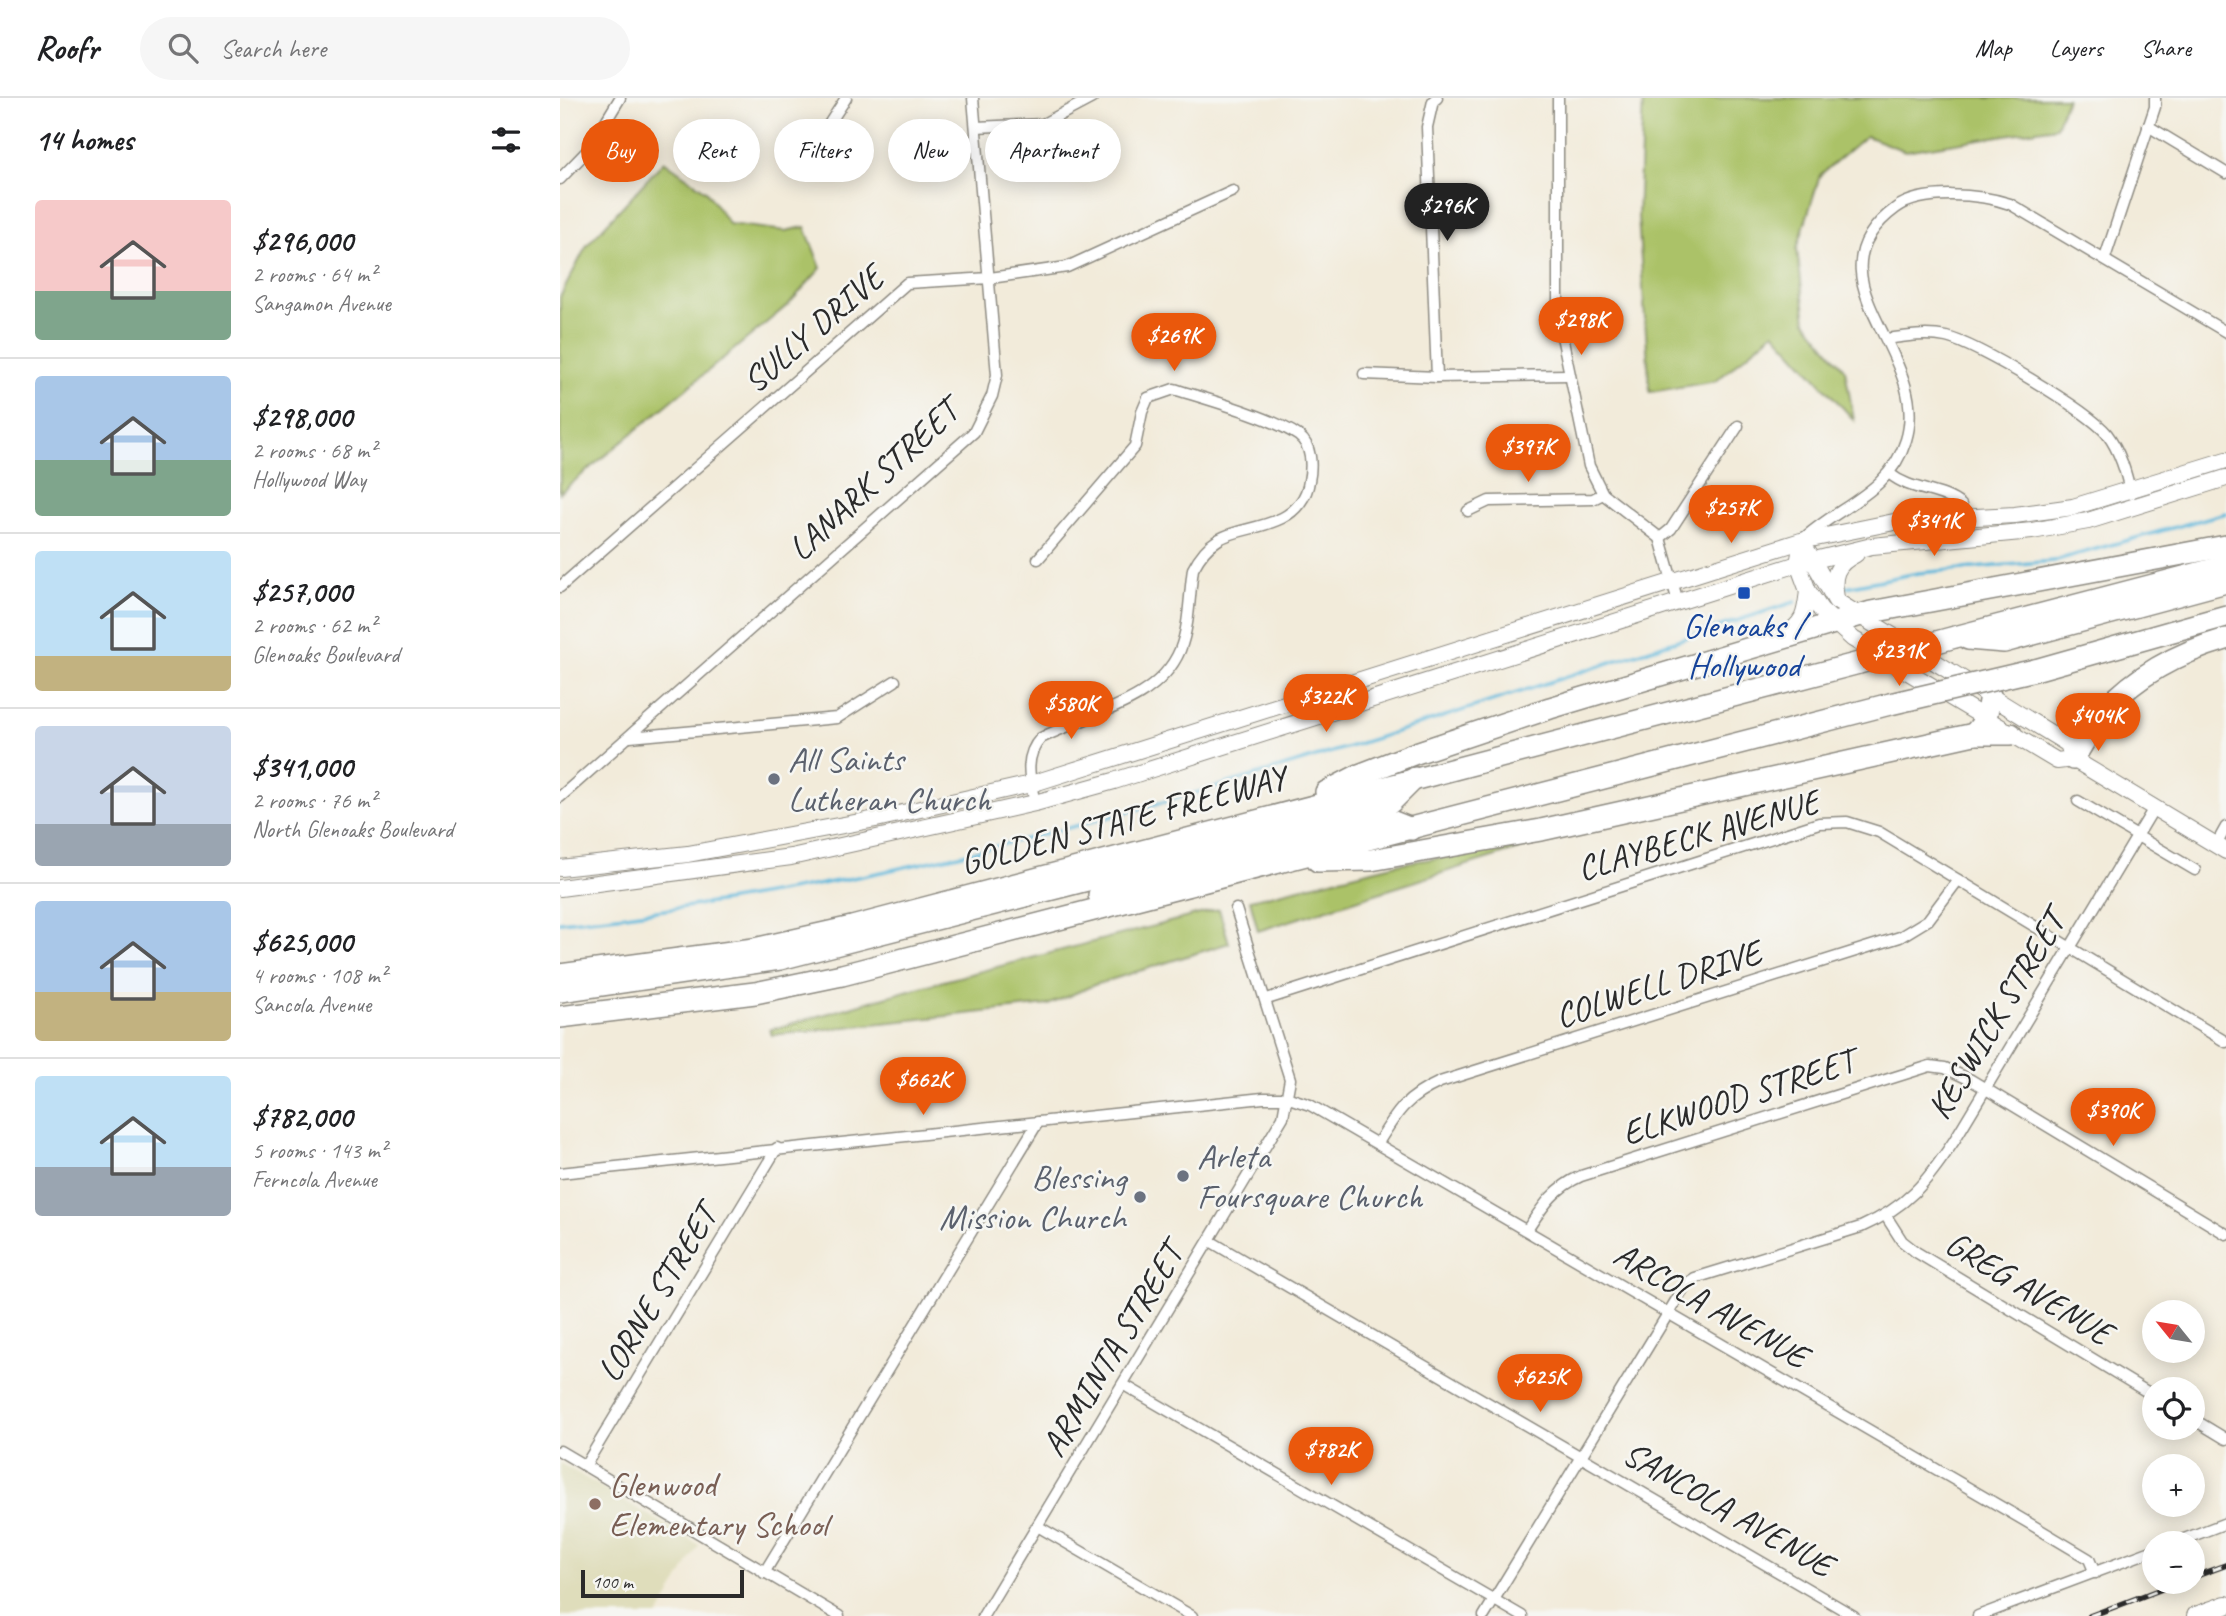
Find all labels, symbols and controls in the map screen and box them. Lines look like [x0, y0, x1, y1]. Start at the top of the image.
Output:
search box [140, 17, 630, 80]
text: Roofr [35, 27, 98, 69]
icon: search [164, 29, 202, 67]
text: Search here [220, 32, 326, 65]
text: Map [1975, 33, 2012, 63]
text: Layers [2050, 33, 2103, 63]
text: Share [2141, 33, 2191, 63]
chip: Buy [581, 119, 659, 182]
chip: Rent [673, 119, 760, 182]
chip: Filters [774, 119, 874, 182]
chip: New [888, 119, 971, 182]
chip: Apartment [985, 119, 1121, 182]
text: 14 homes [35, 121, 133, 159]
icon: filters [487, 121, 525, 159]
pin: $296K [1398, 184, 1496, 243]
text: $296K [1420, 191, 1474, 220]
text: $296,000 [252, 222, 353, 260]
icon: home [91, 228, 175, 312]
street label: SULLY DRIVE [733, 252, 896, 402]
text: 2 rooms · 64 m² [252, 260, 376, 289]
text: Sangamon Avenue [252, 289, 391, 318]
pin: $298K [1532, 298, 1630, 357]
text: $298K [1555, 305, 1607, 334]
pin: $269K [1125, 314, 1223, 373]
text: $269K [1147, 321, 1201, 350]
street label: LANARK STREET [778, 384, 974, 570]
text: $298,000 [252, 398, 352, 436]
icon: home [91, 404, 175, 488]
pin: $397K [1479, 424, 1577, 484]
text: $397K [1502, 432, 1554, 461]
text: 2 rooms · 68 m² [252, 436, 376, 465]
text: Hollywood Way [252, 465, 366, 494]
pin: $257K [1682, 486, 1780, 545]
text: $257K [1705, 493, 1757, 522]
pin: $341K [1885, 498, 1983, 558]
text: $341K [1907, 506, 1961, 535]
text: $257,000 [252, 573, 352, 611]
icon: home [91, 579, 175, 663]
marker: Glenoaks / Hollywood [1736, 585, 1752, 601]
place label: Glenoaks / Hollywood [1683, 603, 1811, 688]
text: 2 rooms · 62 m² [252, 611, 376, 640]
pin: $231K [1850, 628, 1948, 688]
text: $231K [1872, 636, 1926, 665]
text: Glenoaks Boulevard [252, 640, 399, 669]
pin: $322K [1277, 674, 1375, 734]
pin: $580K [1022, 682, 1120, 741]
text: $322K [1299, 682, 1353, 711]
text: $580K [1045, 689, 1097, 718]
pin: $404K [2049, 694, 2147, 753]
text: $404K [2071, 701, 2125, 730]
place label: All Saints Lutheran Church [788, 737, 993, 822]
text: $341,000 [252, 748, 352, 786]
icon: home [91, 754, 175, 838]
street label: GOLDEN STATE FREEWAY [955, 754, 1296, 885]
marker: All Saints Lutheran Church [766, 771, 782, 787]
street label: CLAYBECK AVENUE [1572, 778, 1829, 891]
text: 2 rooms · 76 m² [252, 786, 376, 815]
text: North Glenoaks Boulevard [252, 815, 453, 844]
street label: KESWICK STREET [1916, 895, 2080, 1127]
text: $625,000 [252, 923, 353, 961]
street label: COLWELL DRIVE [1550, 928, 1771, 1038]
icon: home [91, 929, 175, 1013]
text: 4 rooms · 108 m² [252, 961, 387, 990]
text: Sancola Avenue [252, 990, 371, 1019]
street label: ELKWOOD STREET [1616, 1036, 1868, 1156]
pin: $662K [874, 1058, 972, 1117]
text: $662K [896, 1065, 950, 1094]
pin: $390K [2064, 1088, 2162, 1148]
text: $390K [2087, 1096, 2139, 1125]
text: $782,000 [252, 1098, 352, 1136]
icon: home [91, 1104, 175, 1188]
place label: Arleta Foursquare Church [1197, 1134, 1424, 1219]
text: 5 rooms · 143 m² [252, 1136, 387, 1165]
place label: Blessing Mission Church [939, 1155, 1129, 1240]
text: Ferncola Avenue [252, 1165, 377, 1194]
marker: Arleta Foursquare Church [1175, 1168, 1191, 1184]
marker: Blessing Mission Church [1132, 1189, 1148, 1205]
street label: LORNE STREET [587, 1190, 731, 1390]
street label: GREG AVENUE [1937, 1221, 2125, 1358]
street label: ARMINTA STREET [1031, 1228, 1198, 1465]
street label: ARCOLA AVENUE [1606, 1231, 1820, 1381]
north arrow [2142, 1300, 2205, 1363]
map controls [2142, 1300, 2205, 1594]
pin: $625K [1491, 1354, 1589, 1414]
text: $625K [1513, 1362, 1567, 1391]
button: locate [2142, 1377, 2205, 1440]
pin: $782K [1282, 1428, 1380, 1487]
street label: SANCOLA AVENUE [1615, 1431, 1845, 1590]
text: $782K [1305, 1435, 1358, 1464]
button: + [2142, 1454, 2205, 1517]
place label: Glenwood Elementary School [609, 1462, 834, 1547]
marker: Glenwood Elementary School [587, 1496, 603, 1512]
button: − [2142, 1531, 2205, 1594]
scale bar [581, 1567, 744, 1599]
text: 100 m [592, 1570, 633, 1594]

